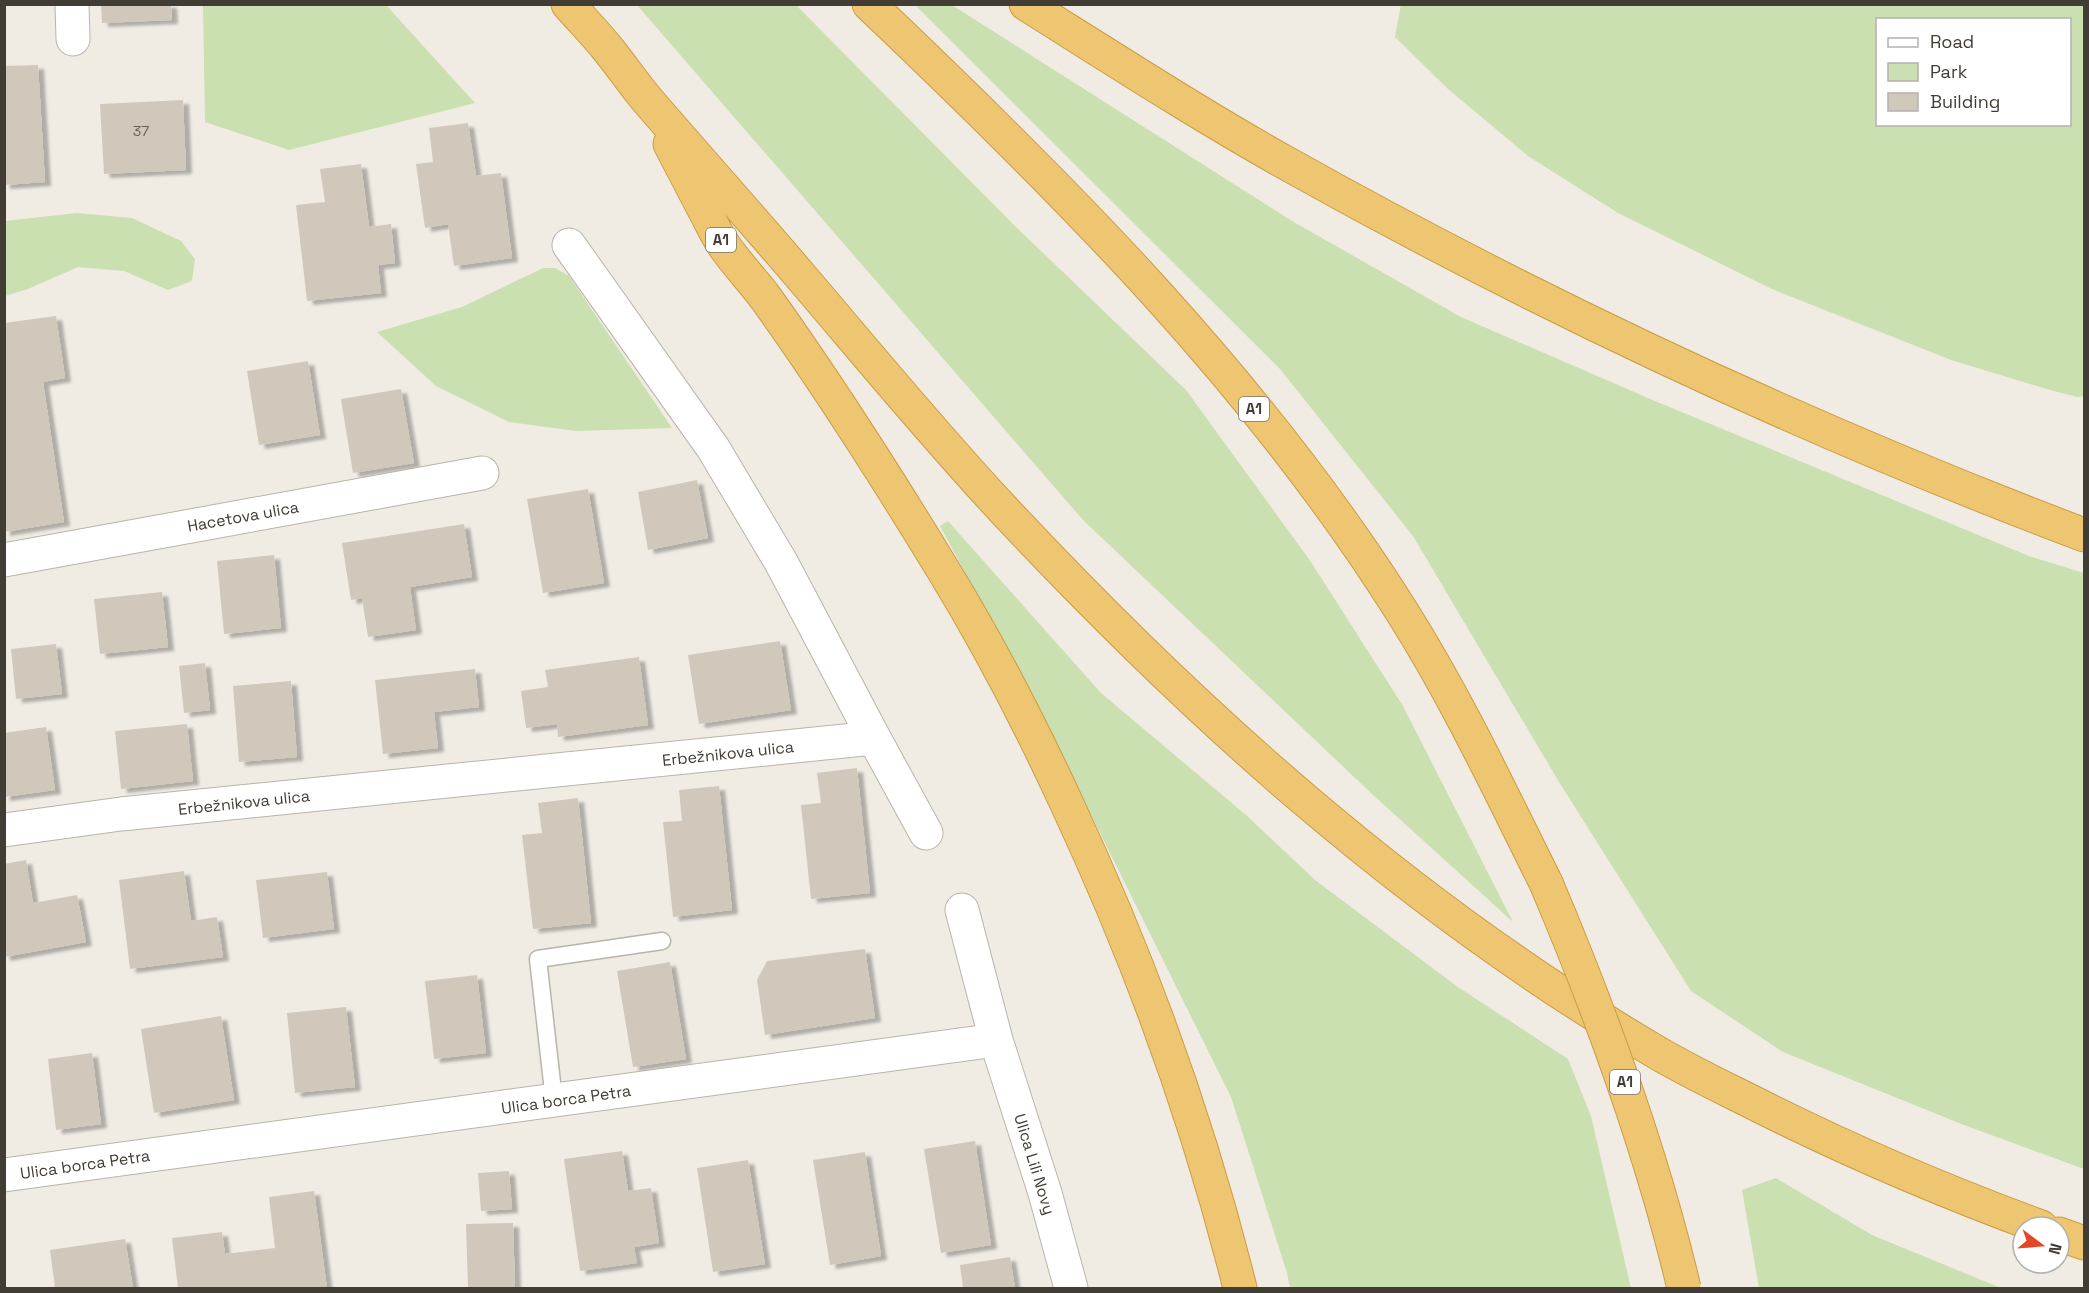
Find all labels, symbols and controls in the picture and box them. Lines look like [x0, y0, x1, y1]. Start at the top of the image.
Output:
legend [1876, 18, 2071, 126]
text: Road [1930, 30, 1974, 53]
text: Park [1930, 60, 1968, 83]
text: Building [1930, 90, 2000, 113]
house number: 37 [133, 122, 149, 140]
road number: A1 [706, 228, 736, 252]
road number: A1 [1239, 397, 1269, 421]
street label: Hacetova ulica [186, 496, 301, 537]
street label: Erbežnikova ulica [661, 736, 795, 771]
street label: Erbežnikova ulica [177, 785, 311, 820]
road number: A1 [1610, 1070, 1640, 1094]
street label: Ulica borca Petra [500, 1080, 632, 1119]
street label: Ulica Lili Novy [1009, 1111, 1060, 1217]
street label: Ulica borca Petra [19, 1145, 151, 1184]
north arrow [2011, 1215, 2071, 1275]
text: N [2043, 1241, 2067, 1257]

